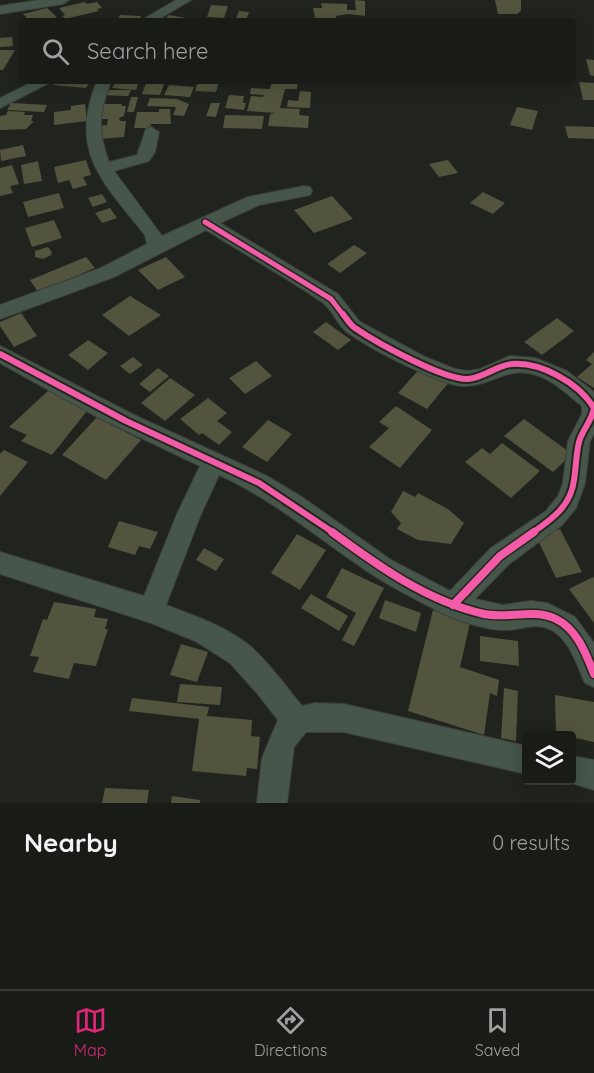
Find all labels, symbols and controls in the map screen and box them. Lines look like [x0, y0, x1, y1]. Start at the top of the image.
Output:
search box [18, 18, 576, 84]
icon: search [39, 35, 72, 68]
text: Search here [87, 37, 208, 65]
map controls [522, 731, 576, 785]
button: layers [522, 731, 576, 785]
text: Nearby [24, 826, 118, 859]
text: 0 results [492, 830, 570, 855]
tab: Map [74, 1004, 107, 1060]
tab: Directions [254, 1004, 327, 1060]
tab: Saved [475, 1004, 520, 1060]

